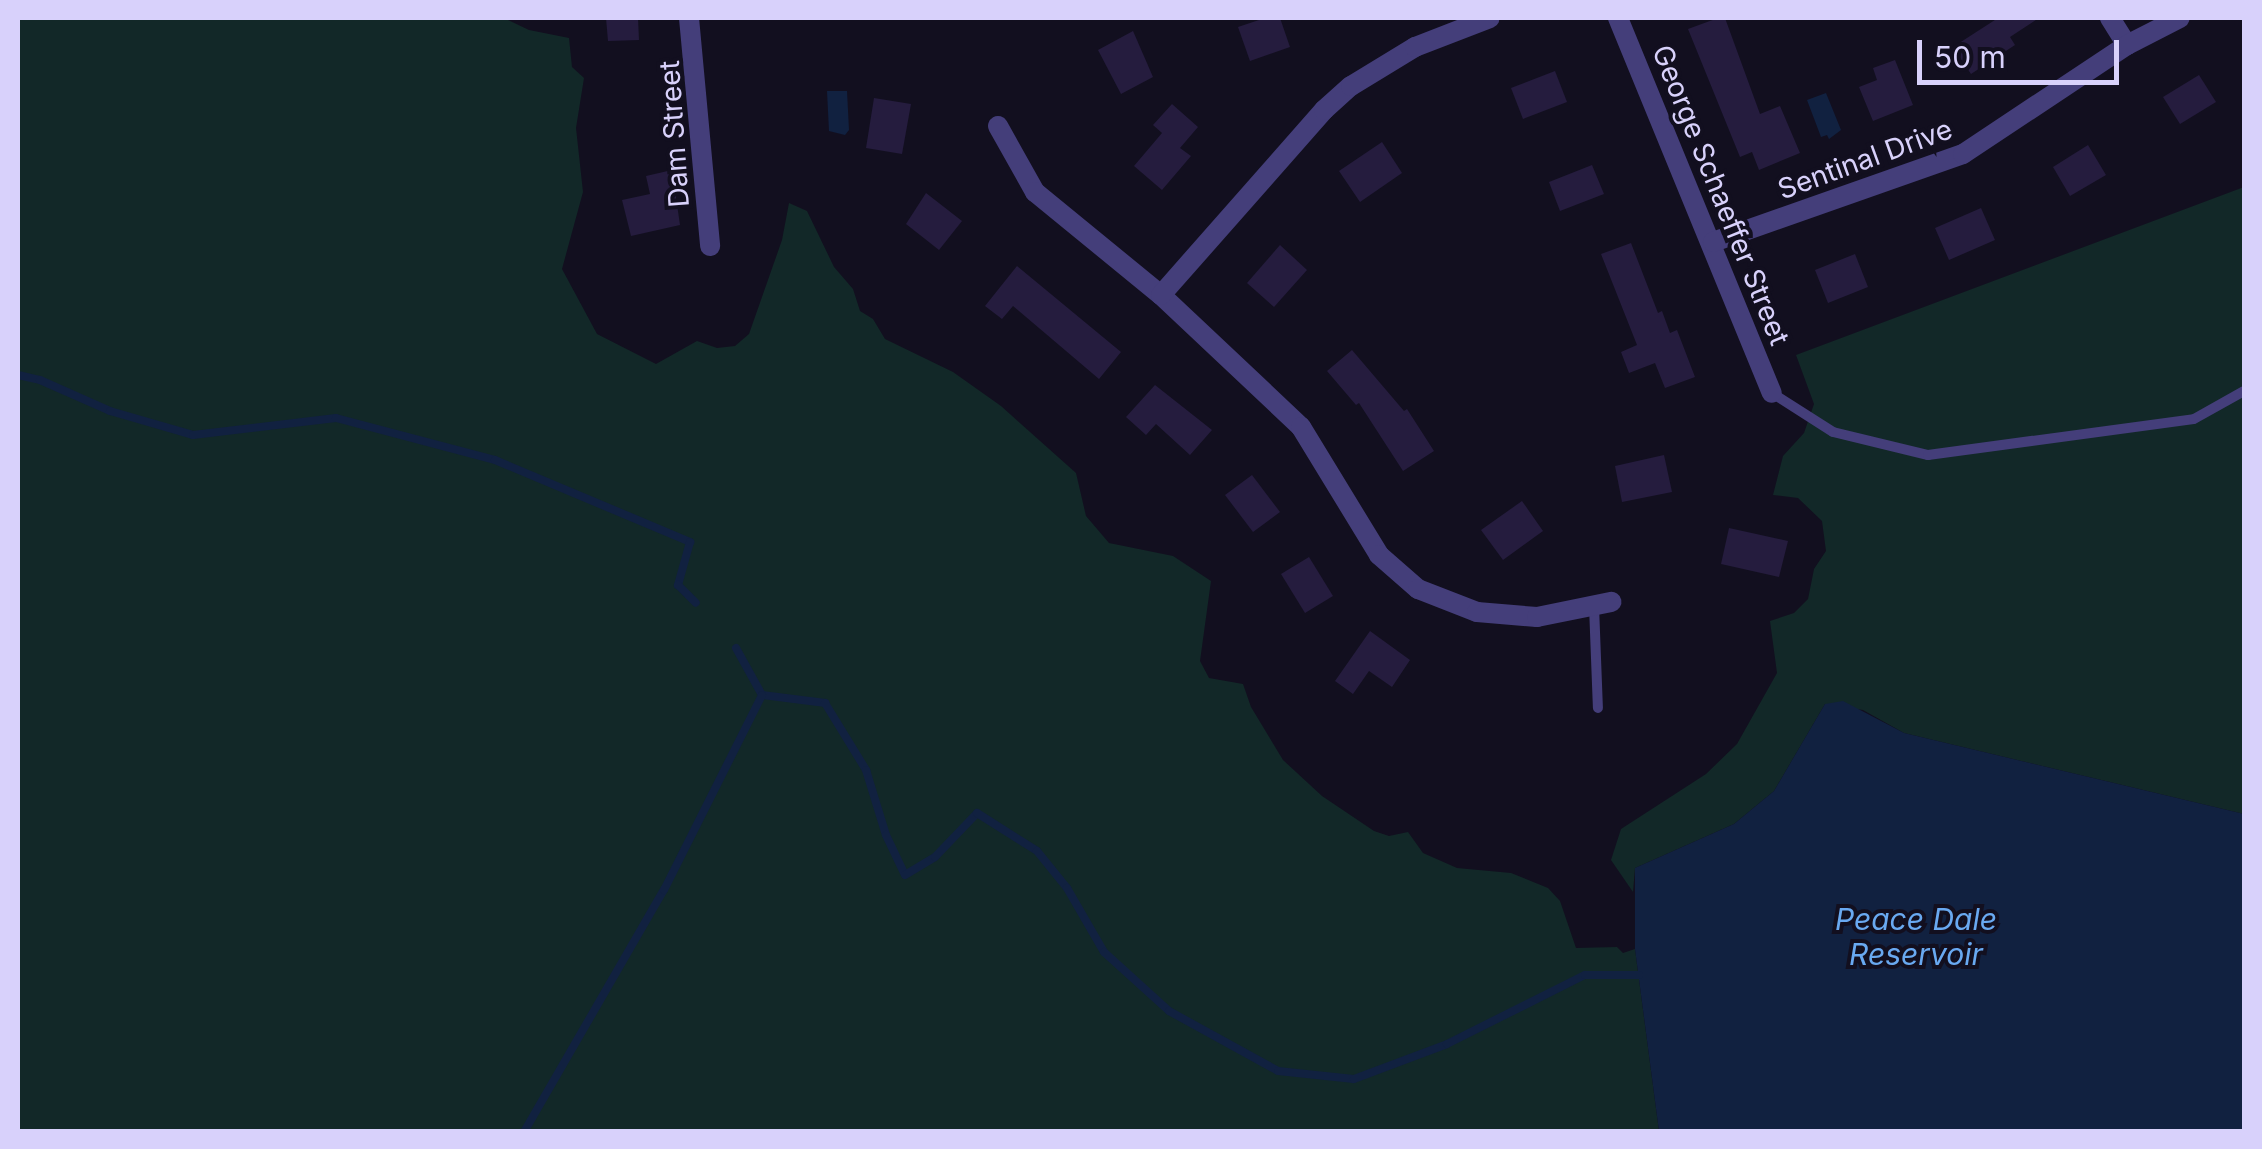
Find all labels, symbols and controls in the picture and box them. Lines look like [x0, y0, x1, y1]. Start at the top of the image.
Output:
scale bar [1922, 20, 2124, 82]
text: 50 m [1934, 39, 2006, 75]
street label: George Schaeffer Street [1645, 40, 1797, 350]
street label: Dam Street [652, 59, 696, 209]
street label: Sentinal Drive [1773, 112, 1957, 206]
water label: Peace Dale Reservoir [1835, 901, 1997, 972]

